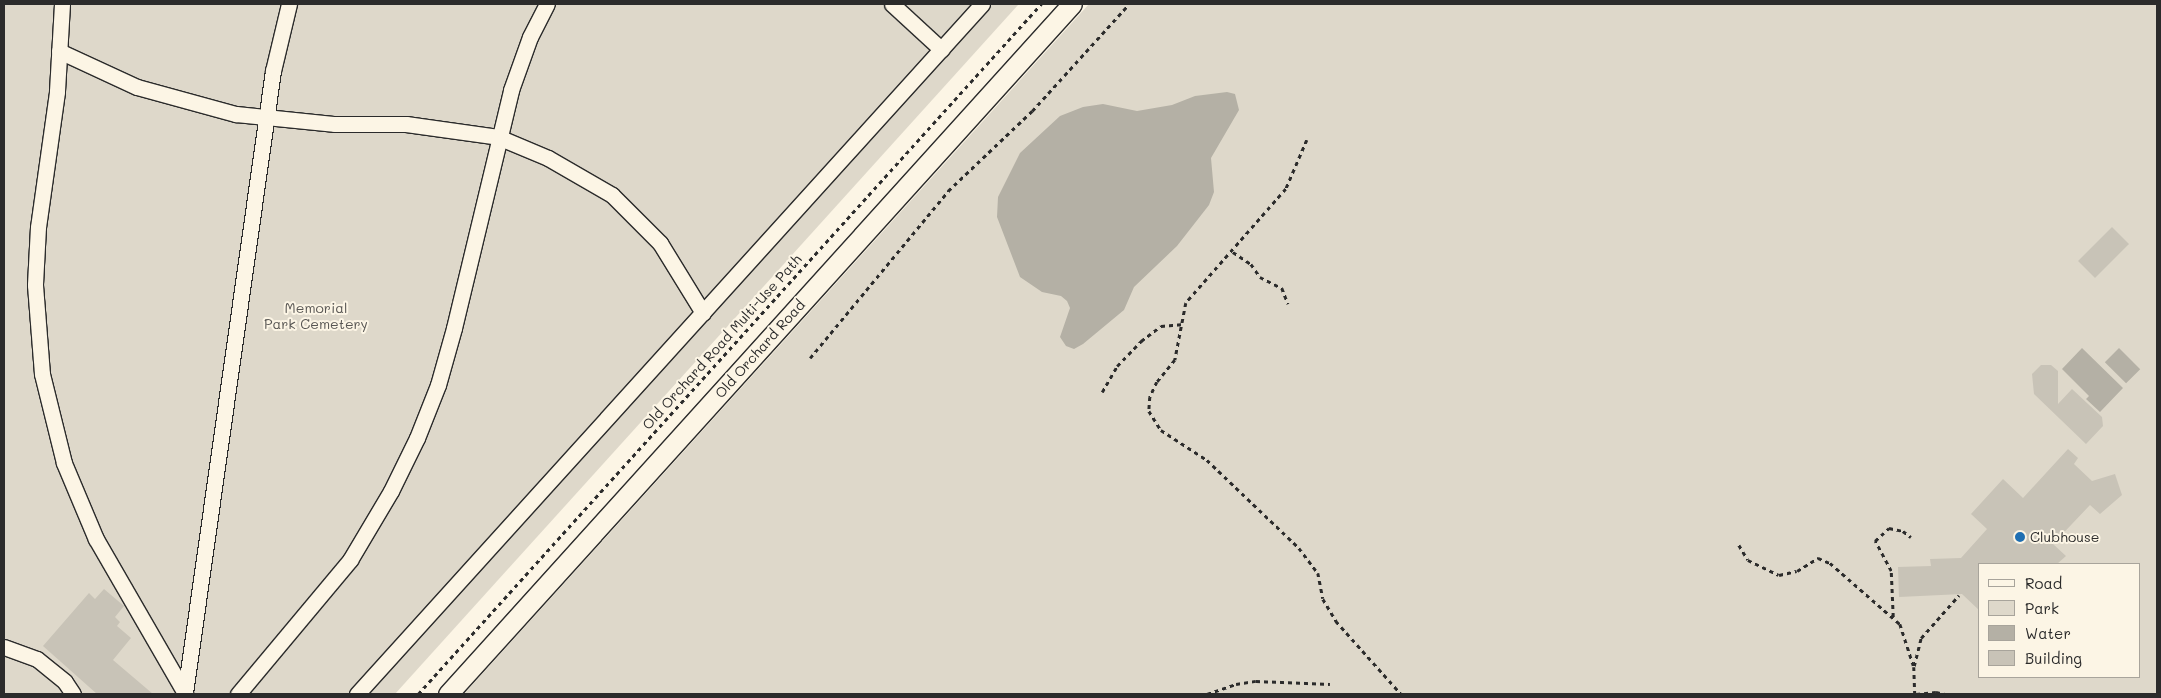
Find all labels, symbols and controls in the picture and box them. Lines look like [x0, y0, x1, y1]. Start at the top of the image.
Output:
street label: Old Orchard Road Multi-Use Path [639, 251, 805, 433]
street label: Old Orchard Road [712, 296, 808, 402]
park label: Memorial Park Cemetery [264, 300, 368, 332]
place label: Clubhouse [2030, 529, 2099, 545]
marker: Clubhouse [2014, 531, 2026, 543]
legend [1978, 563, 2141, 678]
text: Road [2025, 573, 2062, 593]
text: Park [2025, 598, 2059, 618]
text: Water [2025, 623, 2071, 643]
text: Building [2025, 648, 2082, 668]

